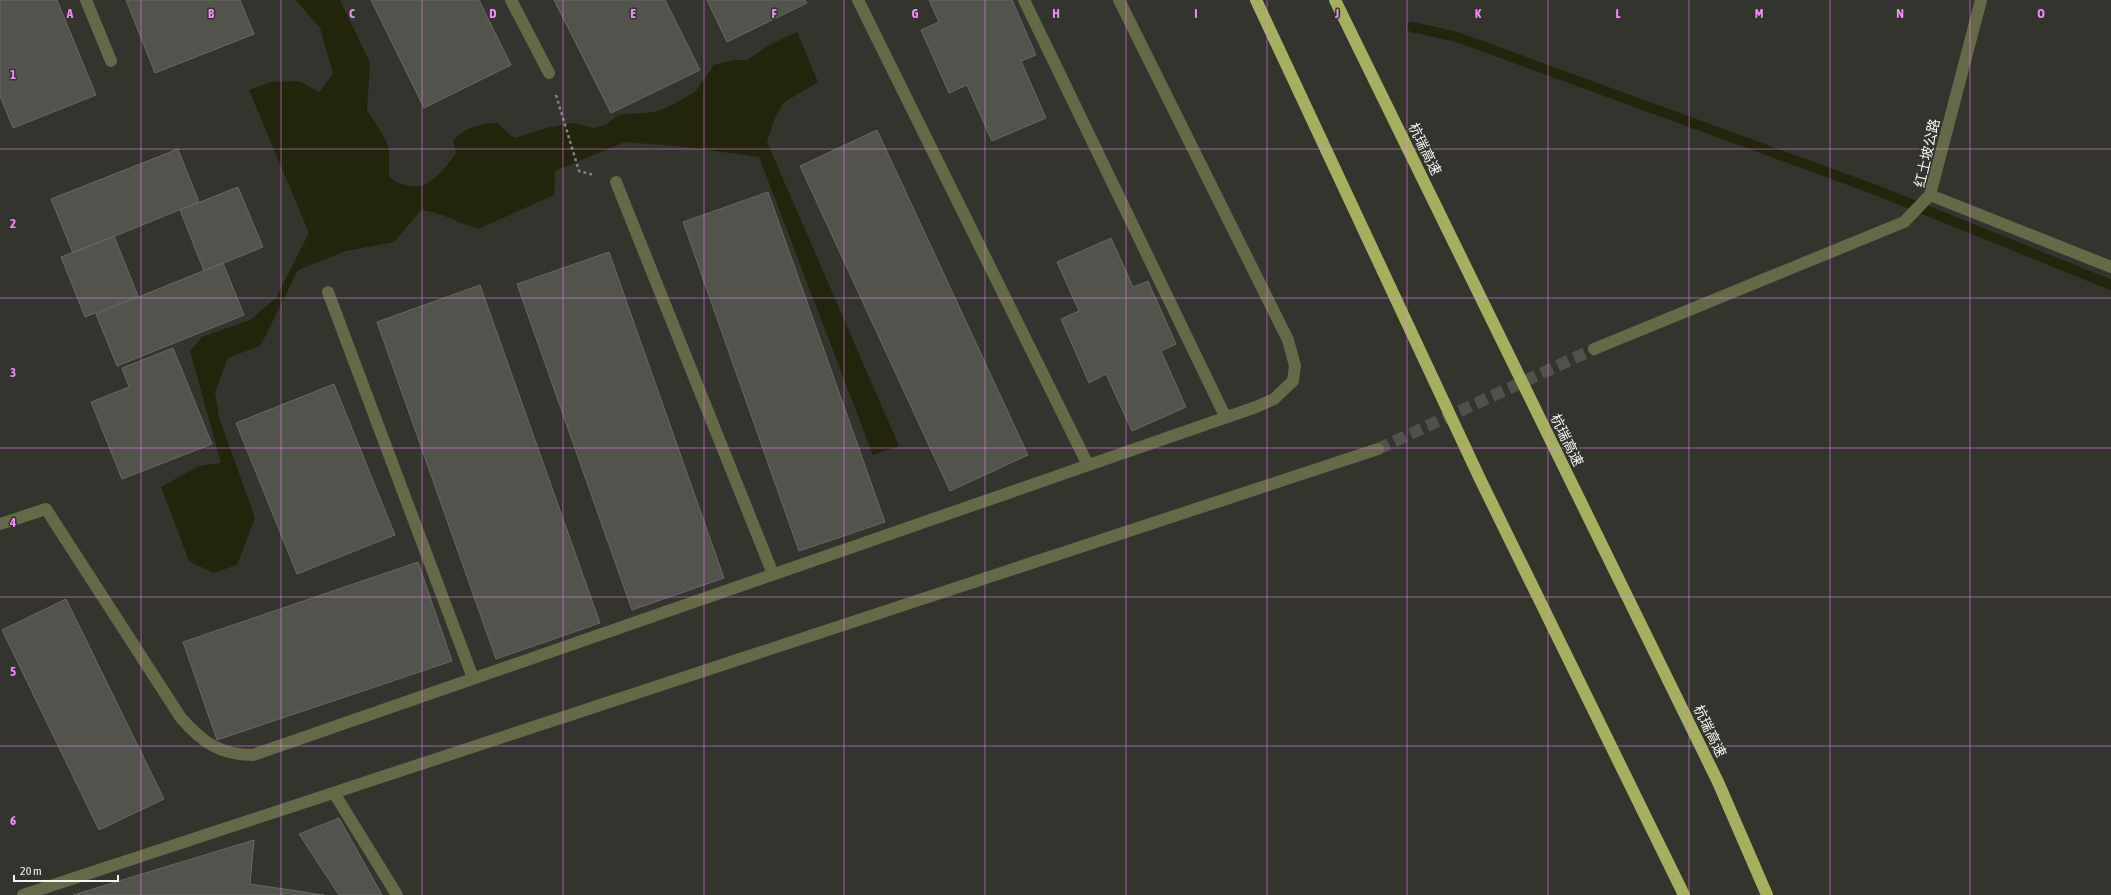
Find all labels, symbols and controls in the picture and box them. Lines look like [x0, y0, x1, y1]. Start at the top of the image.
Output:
text: A [66, 6, 74, 21]
text: B [208, 6, 215, 21]
text: C [349, 6, 355, 21]
text: D [489, 6, 497, 21]
text: E [630, 6, 636, 21]
text: F [771, 6, 777, 21]
text: G [912, 6, 919, 21]
text: H [1052, 6, 1060, 21]
text: I [1194, 6, 1198, 21]
text: J [1334, 6, 1339, 21]
text: K [1475, 6, 1482, 21]
text: L [1615, 6, 1621, 21]
text: M [1755, 6, 1764, 21]
text: N [1896, 6, 1904, 21]
text: O [2037, 6, 2045, 21]
text: 1 [10, 67, 16, 82]
street label: 红土坡公路 [1911, 117, 1943, 189]
street label: 杭瑞高速 [1406, 120, 1444, 178]
text: 2 [10, 216, 16, 231]
text: 3 [10, 365, 16, 380]
street label: 杭瑞高速 [1548, 411, 1586, 469]
text: 4 [9, 515, 16, 530]
text: 5 [10, 664, 16, 679]
street label: 杭瑞高速 [1691, 702, 1729, 760]
text: 6 [10, 813, 16, 828]
scale bar [14, 857, 118, 883]
text: 20 m [20, 864, 42, 878]

